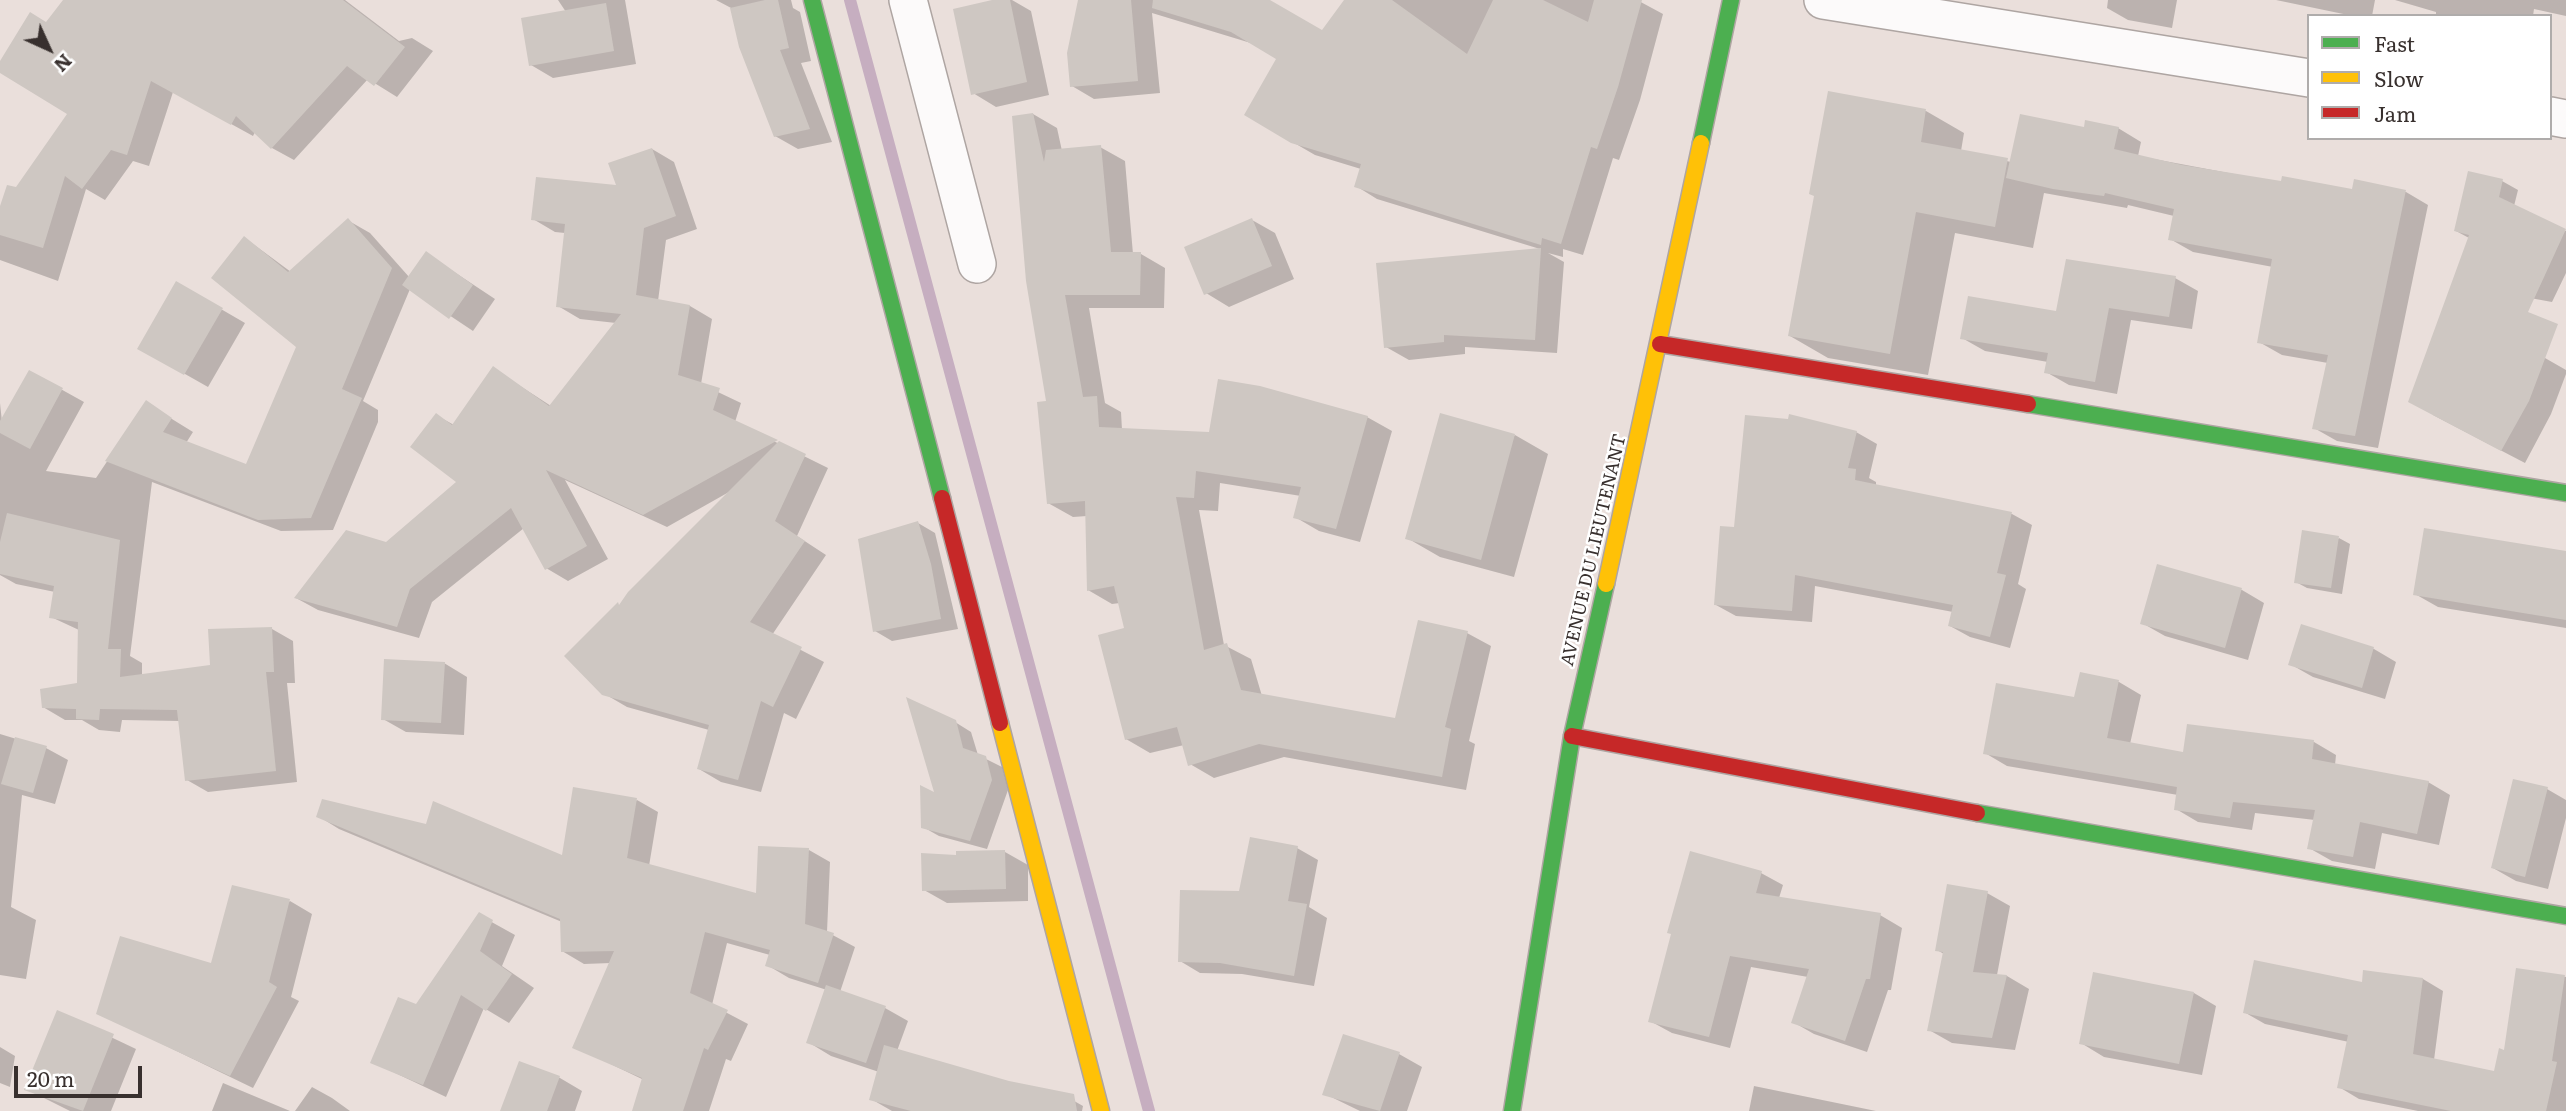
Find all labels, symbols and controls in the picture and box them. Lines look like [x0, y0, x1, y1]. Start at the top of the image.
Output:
north arrow [14, 14, 84, 84]
legend [2307, 14, 2552, 140]
text: Fast [2374, 27, 2415, 58]
text: N [48, 48, 79, 79]
text: Slow [2374, 62, 2424, 93]
text: Jam [2374, 97, 2416, 128]
street label: AVENUE DU LIEUTENANT [1557, 432, 1631, 668]
scale bar [18, 1052, 145, 1096]
text: 20 m [27, 1062, 74, 1093]

